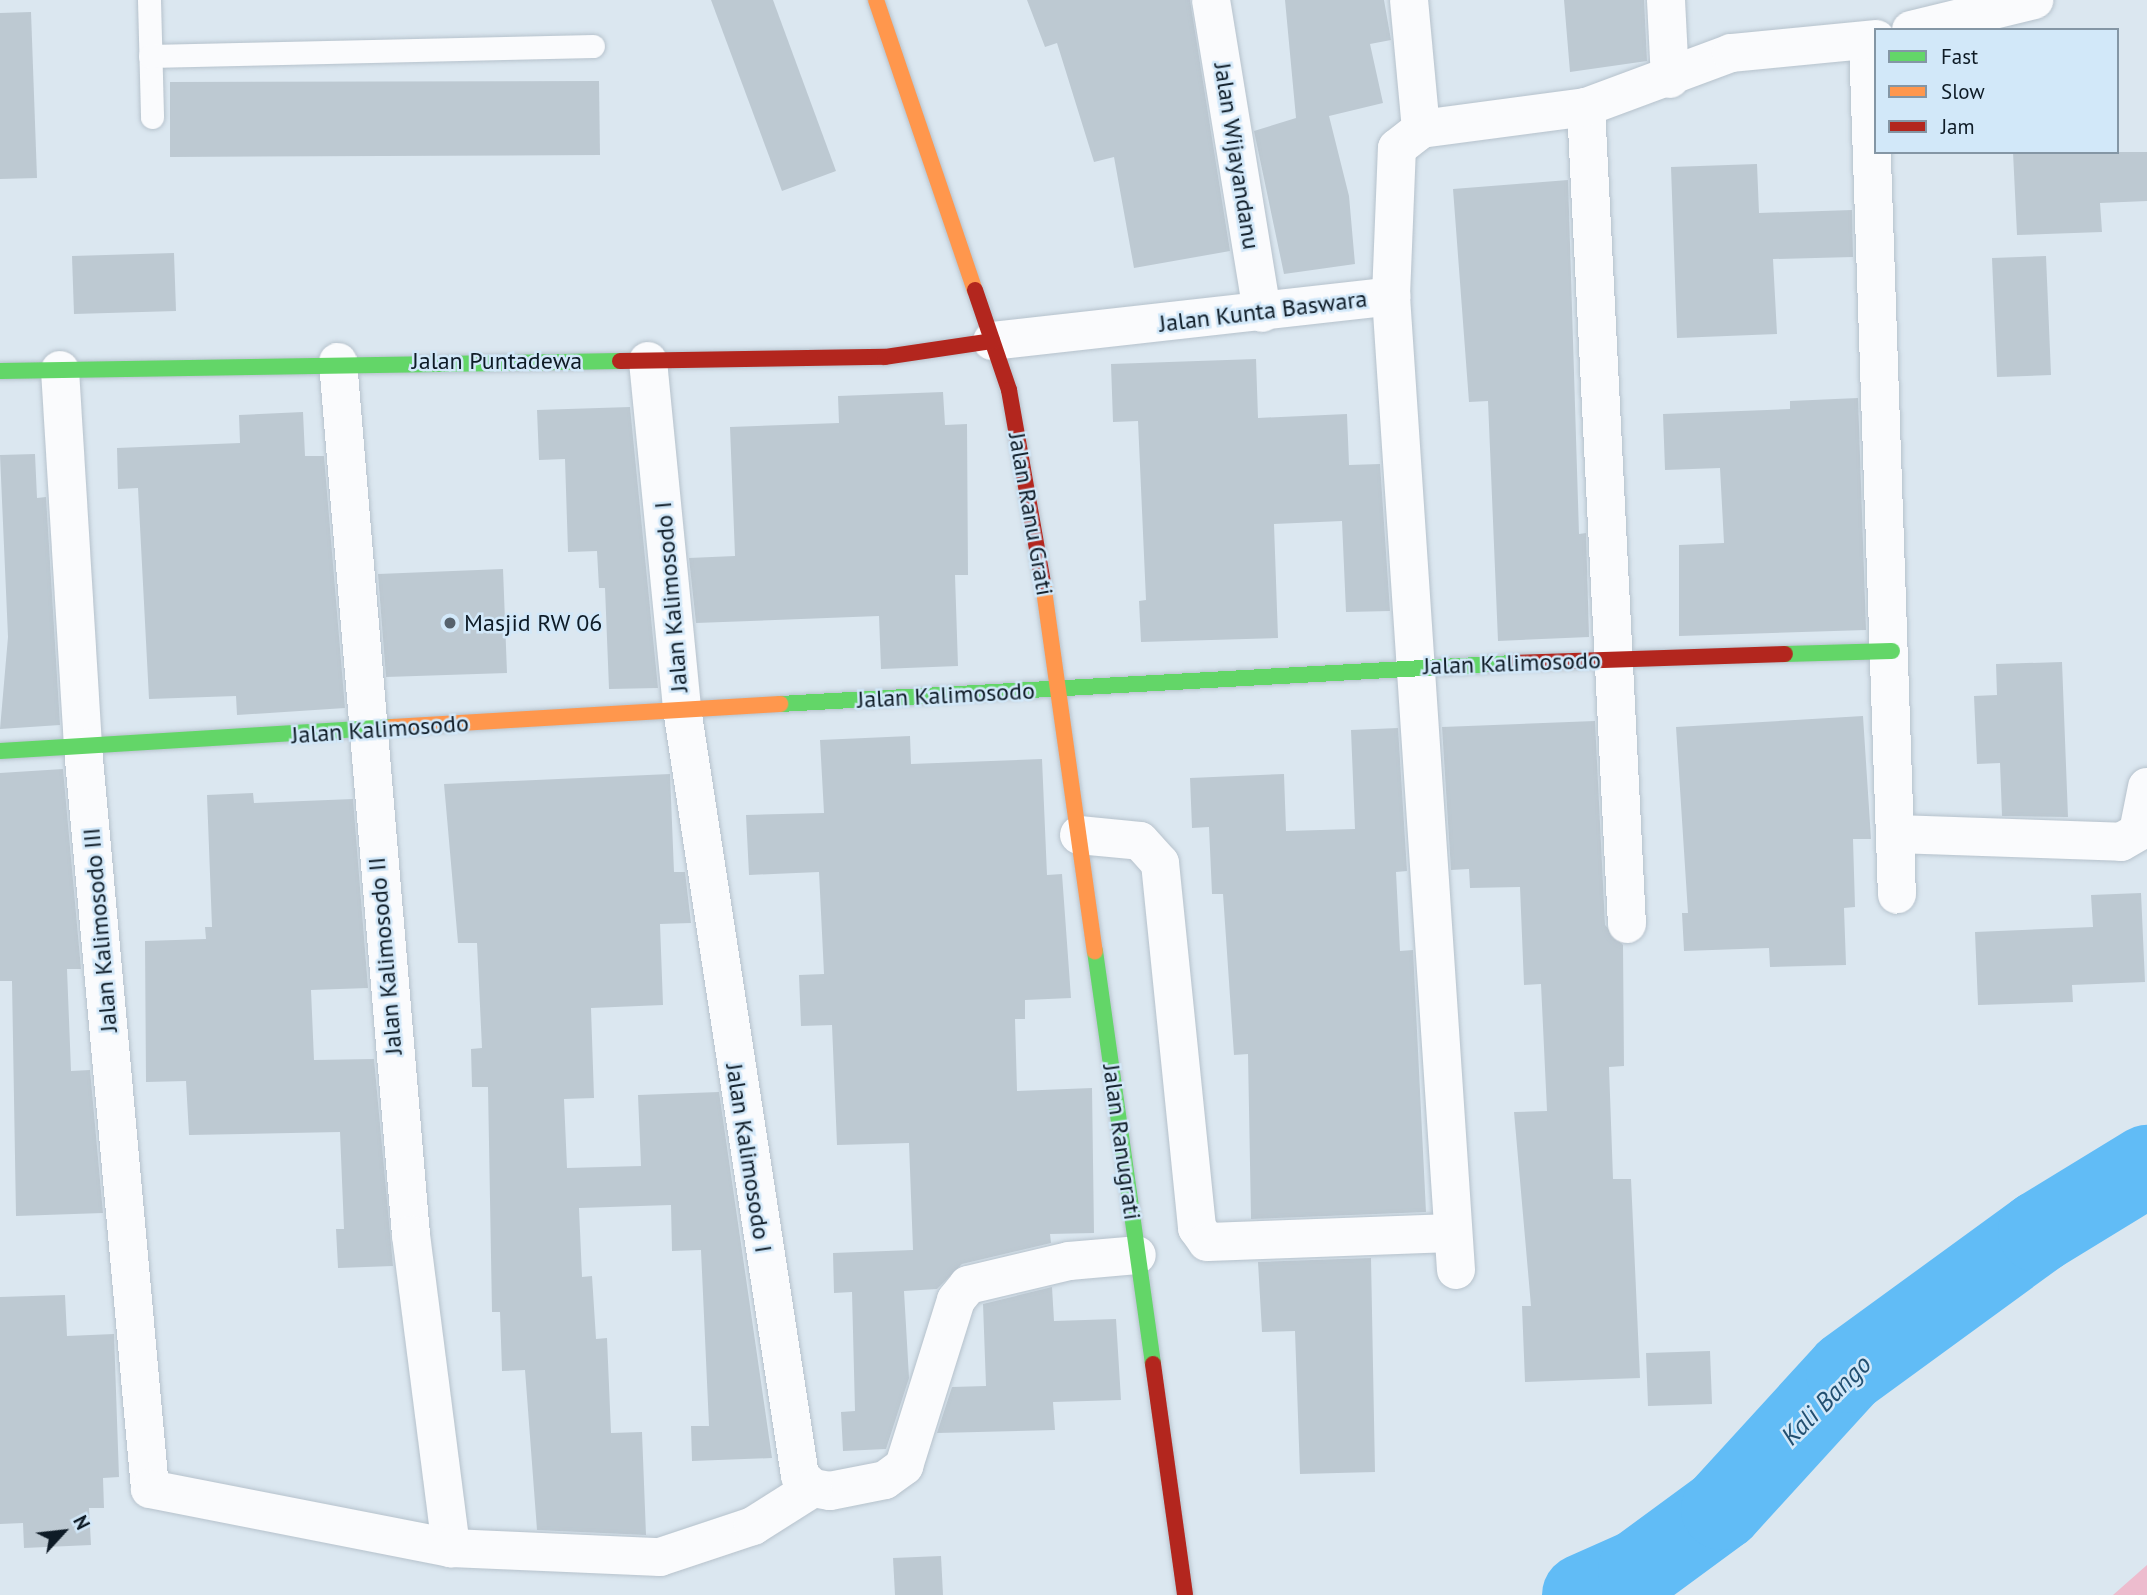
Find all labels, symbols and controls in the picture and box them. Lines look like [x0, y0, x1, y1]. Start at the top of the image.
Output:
legend [1874, 28, 2119, 154]
text: Fast [1941, 43, 1978, 70]
street label: Jalan Wijayandanu [1208, 60, 1266, 252]
text: Slow [1941, 78, 1985, 105]
text: Jam [1941, 113, 1975, 140]
street label: Jalan Kunta Baswara [1157, 284, 1369, 338]
street label: Jalan Puntadewa [412, 347, 582, 375]
street label: Jalan Ranu Grati [1002, 430, 1060, 598]
street label: Jalan Kalimosodo I [648, 501, 694, 693]
place label: Masjid RW 06 [464, 609, 603, 637]
marker: Masjid RW 06 [442, 615, 458, 631]
street label: Jalan Kalimosodo [1423, 646, 1601, 680]
street label: Jalan Kalimosodo [856, 676, 1036, 714]
street label: Jalan Kalimosodo [290, 708, 470, 750]
street label: Jalan Kalimosodo III [77, 827, 123, 1033]
street label: Jalan Kalimosodo II [362, 856, 408, 1056]
street label: Jalan Kalimosodo I [720, 1061, 778, 1255]
street label: Jalan Ranugrati [1097, 1062, 1147, 1222]
water label: Kali Bango [1775, 1349, 1877, 1451]
north arrow [28, 1497, 98, 1567]
text: N [68, 1511, 95, 1533]

